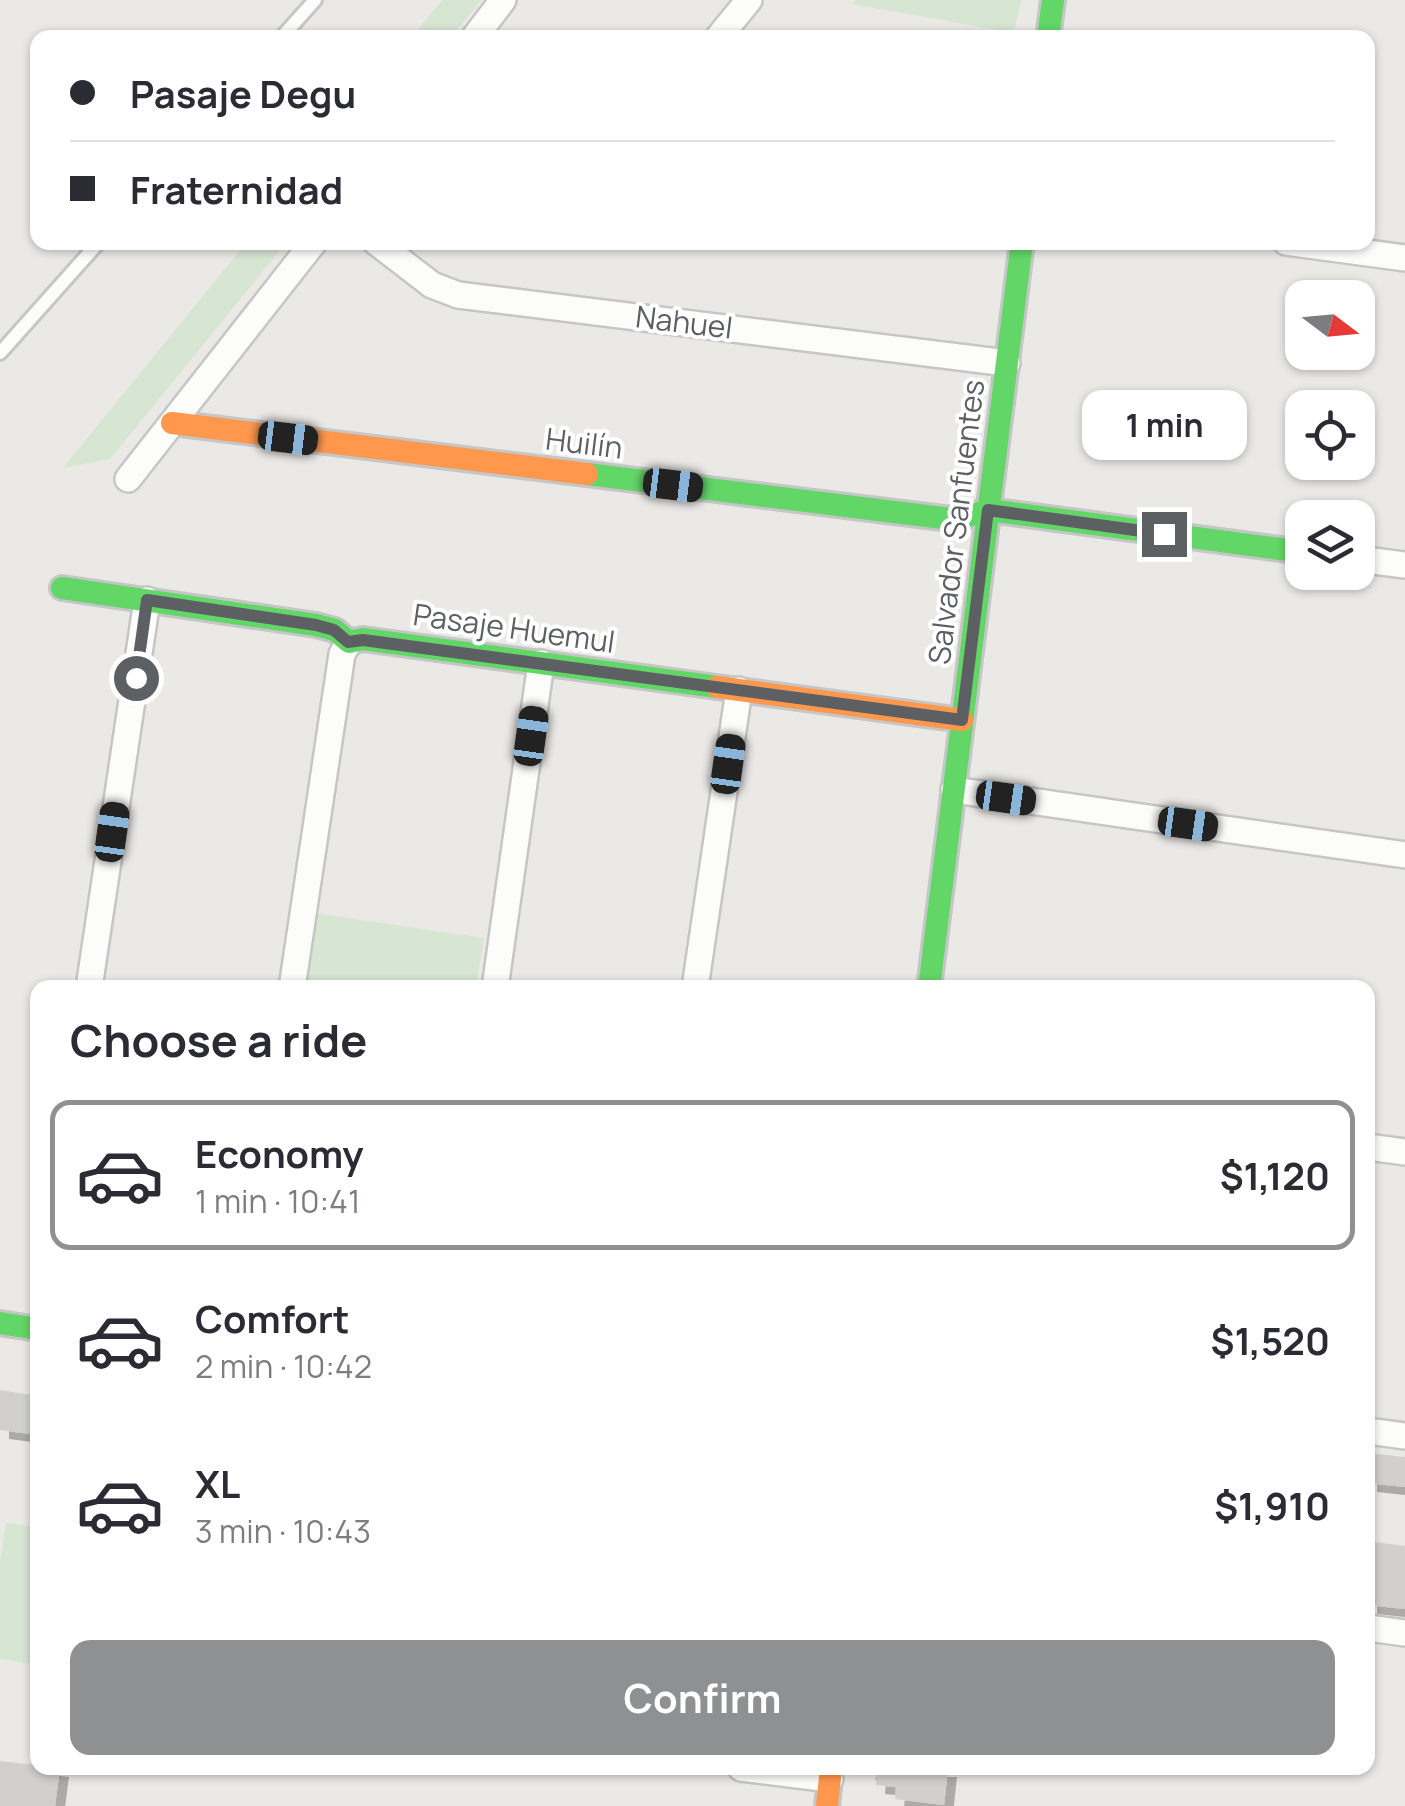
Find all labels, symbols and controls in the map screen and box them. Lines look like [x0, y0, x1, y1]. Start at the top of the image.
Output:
text: Pasaje Degu [130, 67, 356, 119]
text: Fraternidad [130, 163, 343, 215]
north arrow [1285, 280, 1375, 370]
map controls [1285, 280, 1375, 590]
street label: Nahuel [633, 295, 735, 348]
street label: Salvador Sanfuentes [918, 377, 993, 667]
callout: 1 min [1082, 389, 1246, 459]
button: locate [1285, 390, 1375, 480]
text: 1 min [1125, 403, 1204, 447]
street label: Huilín [543, 417, 625, 468]
car [256, 419, 320, 457]
car [641, 466, 705, 504]
button: layers [1285, 500, 1375, 590]
route end [1142, 512, 1187, 557]
street label: Pasaje Huemul [411, 593, 618, 662]
route start [114, 656, 159, 701]
car [512, 704, 550, 768]
car [709, 732, 747, 796]
car [974, 779, 1038, 817]
car [93, 800, 131, 864]
car [1156, 805, 1220, 843]
text: Choose a ride [70, 1009, 367, 1071]
text: Economy [195, 1127, 364, 1179]
icon: car [75, 1130, 165, 1220]
text: $1,120 [1220, 1149, 1330, 1201]
text: 1 min · 10:41 [195, 1179, 360, 1223]
text: Comfort [195, 1292, 349, 1344]
icon: car [75, 1295, 165, 1385]
text: $1,520 [1211, 1314, 1330, 1366]
text: 2 min · 10:42 [195, 1344, 372, 1388]
text: XL [195, 1457, 240, 1509]
icon: car [75, 1460, 165, 1550]
text: $1,910 [1214, 1479, 1330, 1531]
text: 3 min · 10:43 [195, 1509, 371, 1553]
button: Confirm [70, 1640, 1335, 1755]

